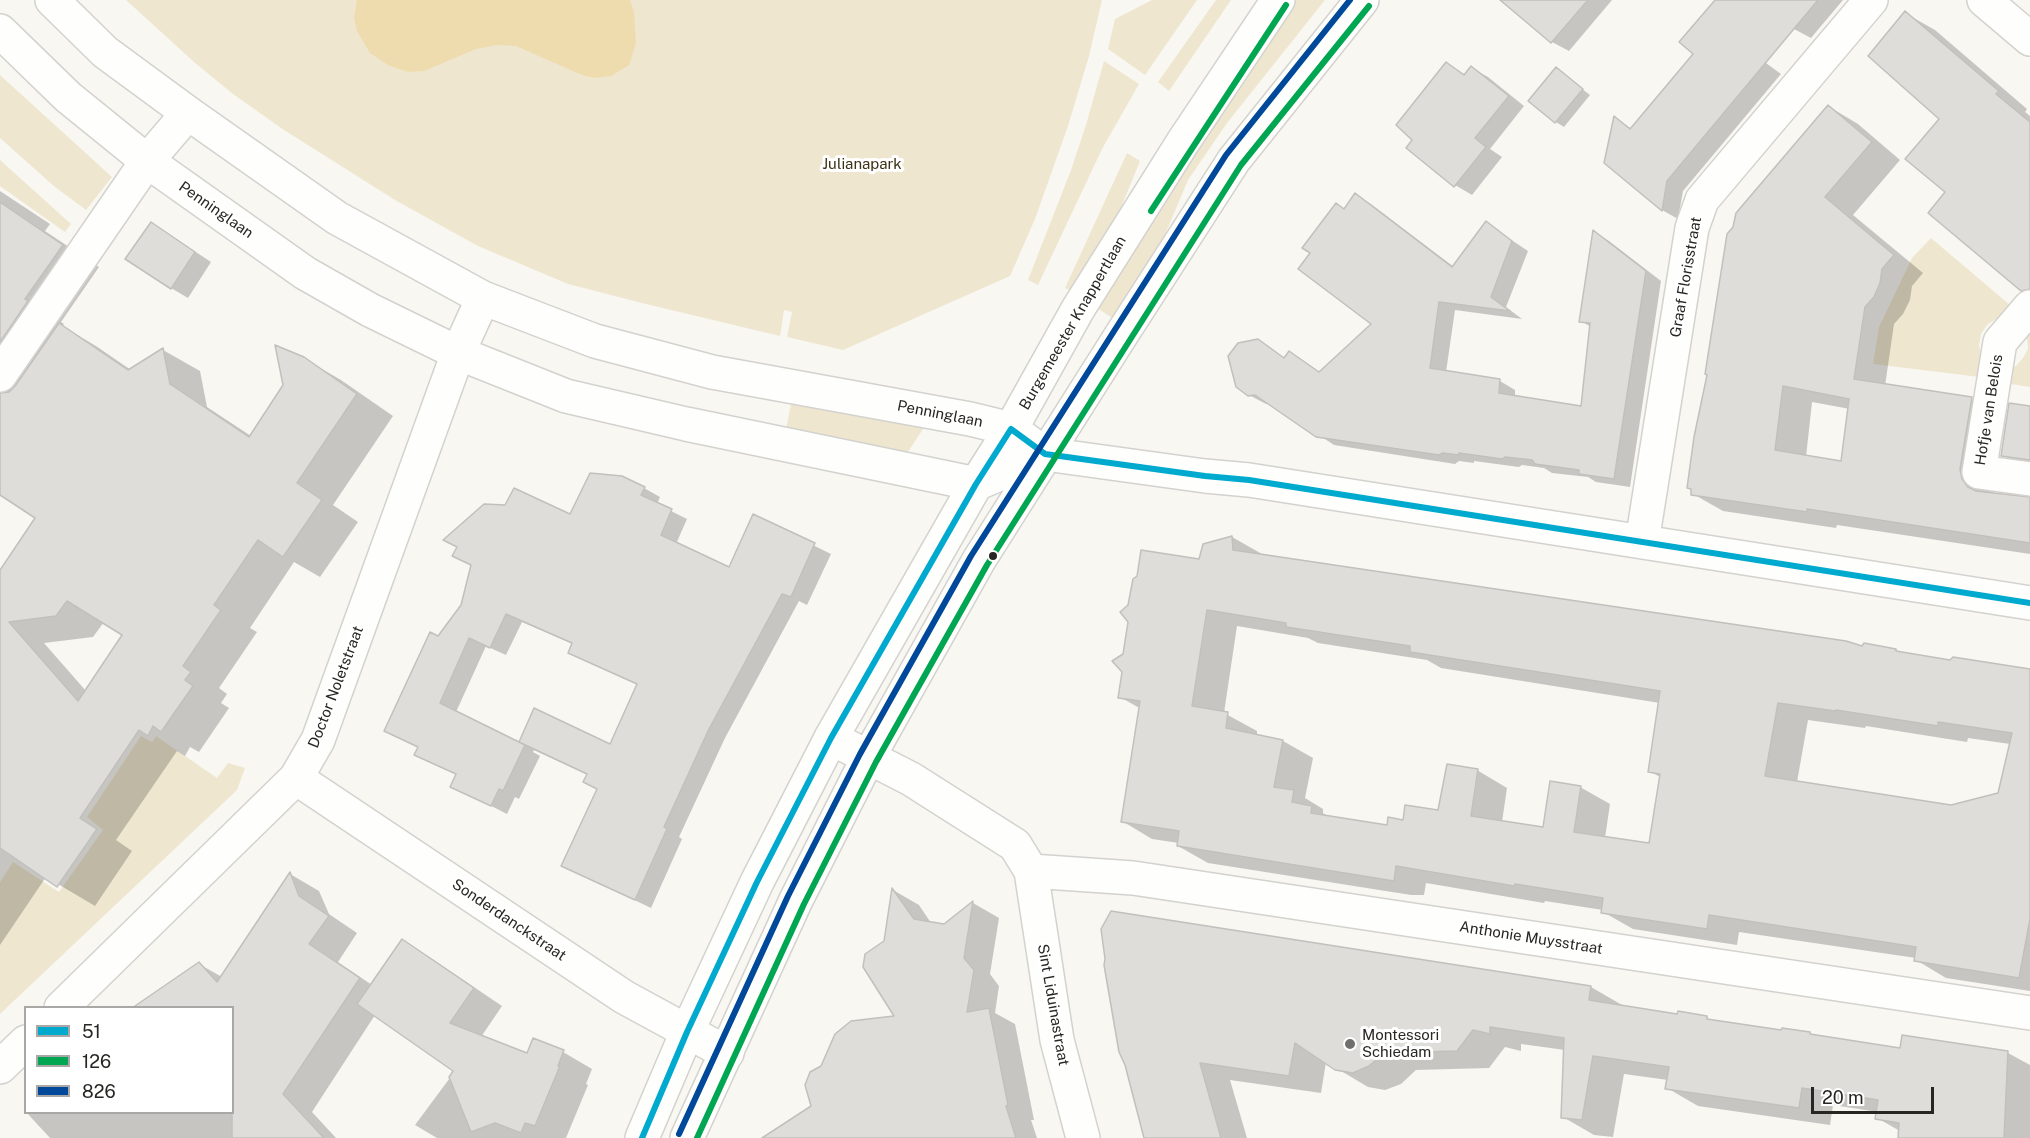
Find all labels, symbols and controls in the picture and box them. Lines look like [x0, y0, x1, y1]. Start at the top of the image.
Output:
park label: Julianapark [822, 155, 902, 173]
street label: Penninglaan [175, 178, 257, 242]
street label: Graaf Florisstraat [1667, 215, 1705, 339]
street label: Burgemeester Knappertlaan [1016, 233, 1130, 413]
street label: Hofje van Belois [1971, 353, 2007, 467]
street label: Penninglaan [896, 397, 984, 431]
unlabelled marker [987, 550, 999, 562]
street label: Doctor Noletstraat [304, 624, 368, 750]
street label: Sonderdanckstraat [449, 875, 569, 965]
street label: Anthonie Muysstraat [1458, 918, 1604, 958]
street label: Sint Liduinastraat [1033, 943, 1073, 1067]
legend [24, 1006, 234, 1114]
text: 51 [82, 1021, 101, 1042]
place label: Montessori Schiedam [1362, 1026, 1439, 1061]
marker: Montessori Schiedam [1343, 1037, 1357, 1051]
text: 126 [82, 1051, 111, 1072]
scale bar [1814, 1075, 1937, 1113]
text: 826 [82, 1081, 116, 1102]
text: 20 m [1822, 1087, 1864, 1108]

